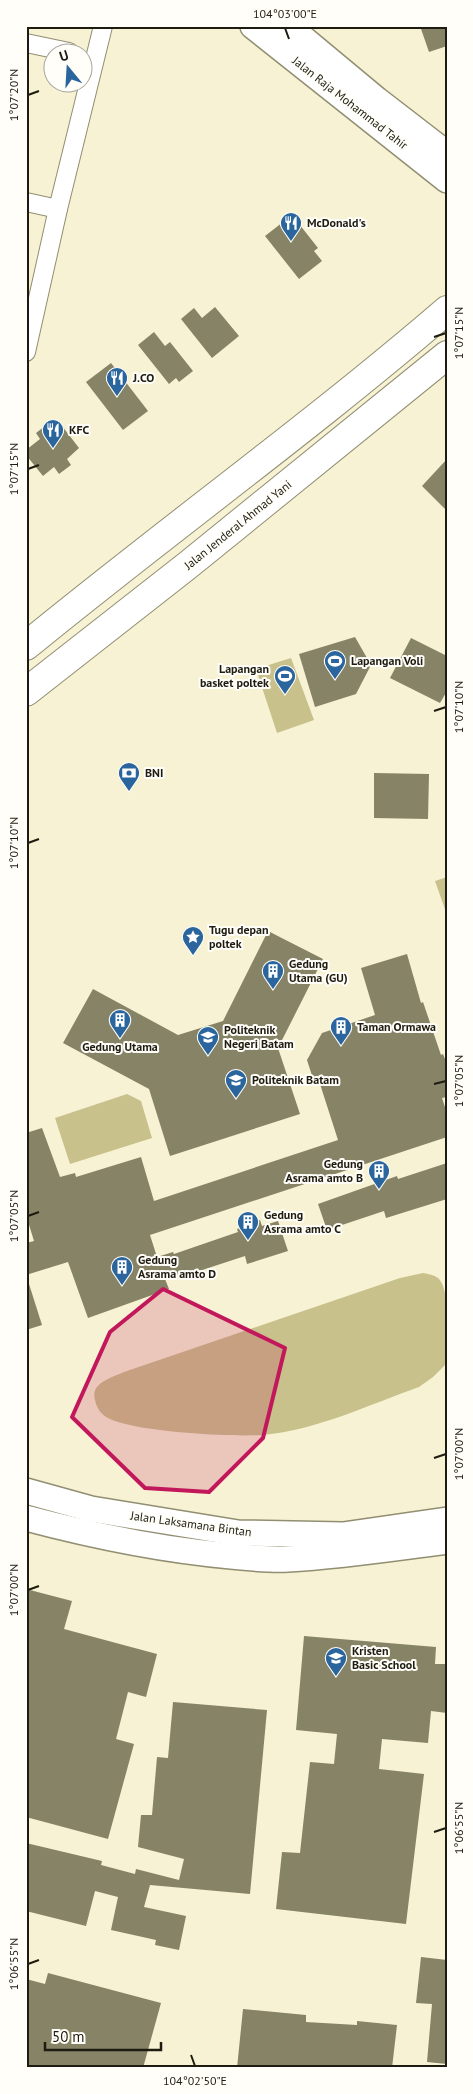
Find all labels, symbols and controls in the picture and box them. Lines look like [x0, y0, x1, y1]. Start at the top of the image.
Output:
text: 104°03'00"E [253, 6, 317, 21]
north arrow [42, 42, 92, 92]
text: U [57, 46, 71, 66]
street label: Jalan Raja Mohammad Tahir [289, 52, 411, 152]
text: 1°07'20"N [6, 69, 21, 121]
restaurant icon: McDonald's [279, 211, 303, 242]
place label: McDonald's [307, 215, 366, 230]
text: 1°07'15"N [451, 307, 466, 359]
restaurant icon: J.CO [105, 366, 129, 397]
place label: J.CO [132, 370, 154, 385]
restaurant icon: KFC [41, 418, 65, 449]
place label: KFC [69, 422, 90, 437]
text: 1°07'15"N [6, 443, 21, 495]
street label: Jalan Jenderal Ahmad Yani [180, 477, 294, 573]
sports icon: Lapangan Voli [323, 649, 347, 680]
place label: Lapangan Voli [351, 653, 423, 668]
place label: Lapangan basket poltek [200, 661, 269, 690]
sports icon: Lapangan basket poltek [273, 664, 297, 695]
text: 1°07'10"N [451, 681, 466, 733]
bank icon: BNI [117, 761, 141, 792]
place label: BNI [145, 765, 163, 780]
text: 1°07'10"N [6, 817, 21, 869]
place label: Tugu depan poltek [209, 922, 268, 951]
place icon: Tugu depan poltek [181, 925, 205, 956]
place label: Gedung Utama (GU) [289, 956, 348, 985]
building icon: Gedung Utama (GU) [261, 959, 285, 990]
building icon: Gedung Utama [108, 1008, 132, 1039]
building icon: Taman Ormawa [329, 1015, 353, 1046]
place label: Taman Ormawa [357, 1019, 436, 1034]
place label: Politeknik Negeri Batam [224, 1022, 294, 1051]
school or university icon: Politeknik Negeri Batam [196, 1025, 220, 1056]
place label: Gedung Utama [82, 1039, 158, 1054]
text: 1°07'05"N [451, 1055, 466, 1107]
school or university icon: Politeknik Batam [224, 1068, 248, 1099]
place label: Politeknik Batam [252, 1072, 339, 1087]
place label: Gedung Asrama amto B [286, 1156, 363, 1185]
building icon: Gedung Asrama amto B [367, 1159, 391, 1190]
text: 1°07'05"N [6, 1190, 21, 1242]
place label: Gedung Asrama amto C [264, 1207, 341, 1236]
building icon: Gedung Asrama amto C [236, 1210, 260, 1241]
place label: Gedung Asrama amto D [138, 1252, 216, 1281]
building icon: Gedung Asrama amto D [110, 1255, 134, 1286]
text: 1°07'00"N [451, 1428, 466, 1480]
street label: Jalan Laksamana Bintan [129, 1507, 253, 1539]
text: 1°07'00"N [6, 1564, 21, 1616]
place label: Kristen Basic School [352, 1643, 416, 1672]
school or university icon: Kristen Basic School [324, 1646, 348, 1677]
text: 1°06'55"N [451, 1802, 466, 1854]
text: 1°06'55"N [6, 1938, 21, 1990]
scale bar [45, 2019, 161, 2051]
text: 50 m [52, 2027, 85, 2046]
text: 104°02'50"E [163, 2073, 227, 2088]

